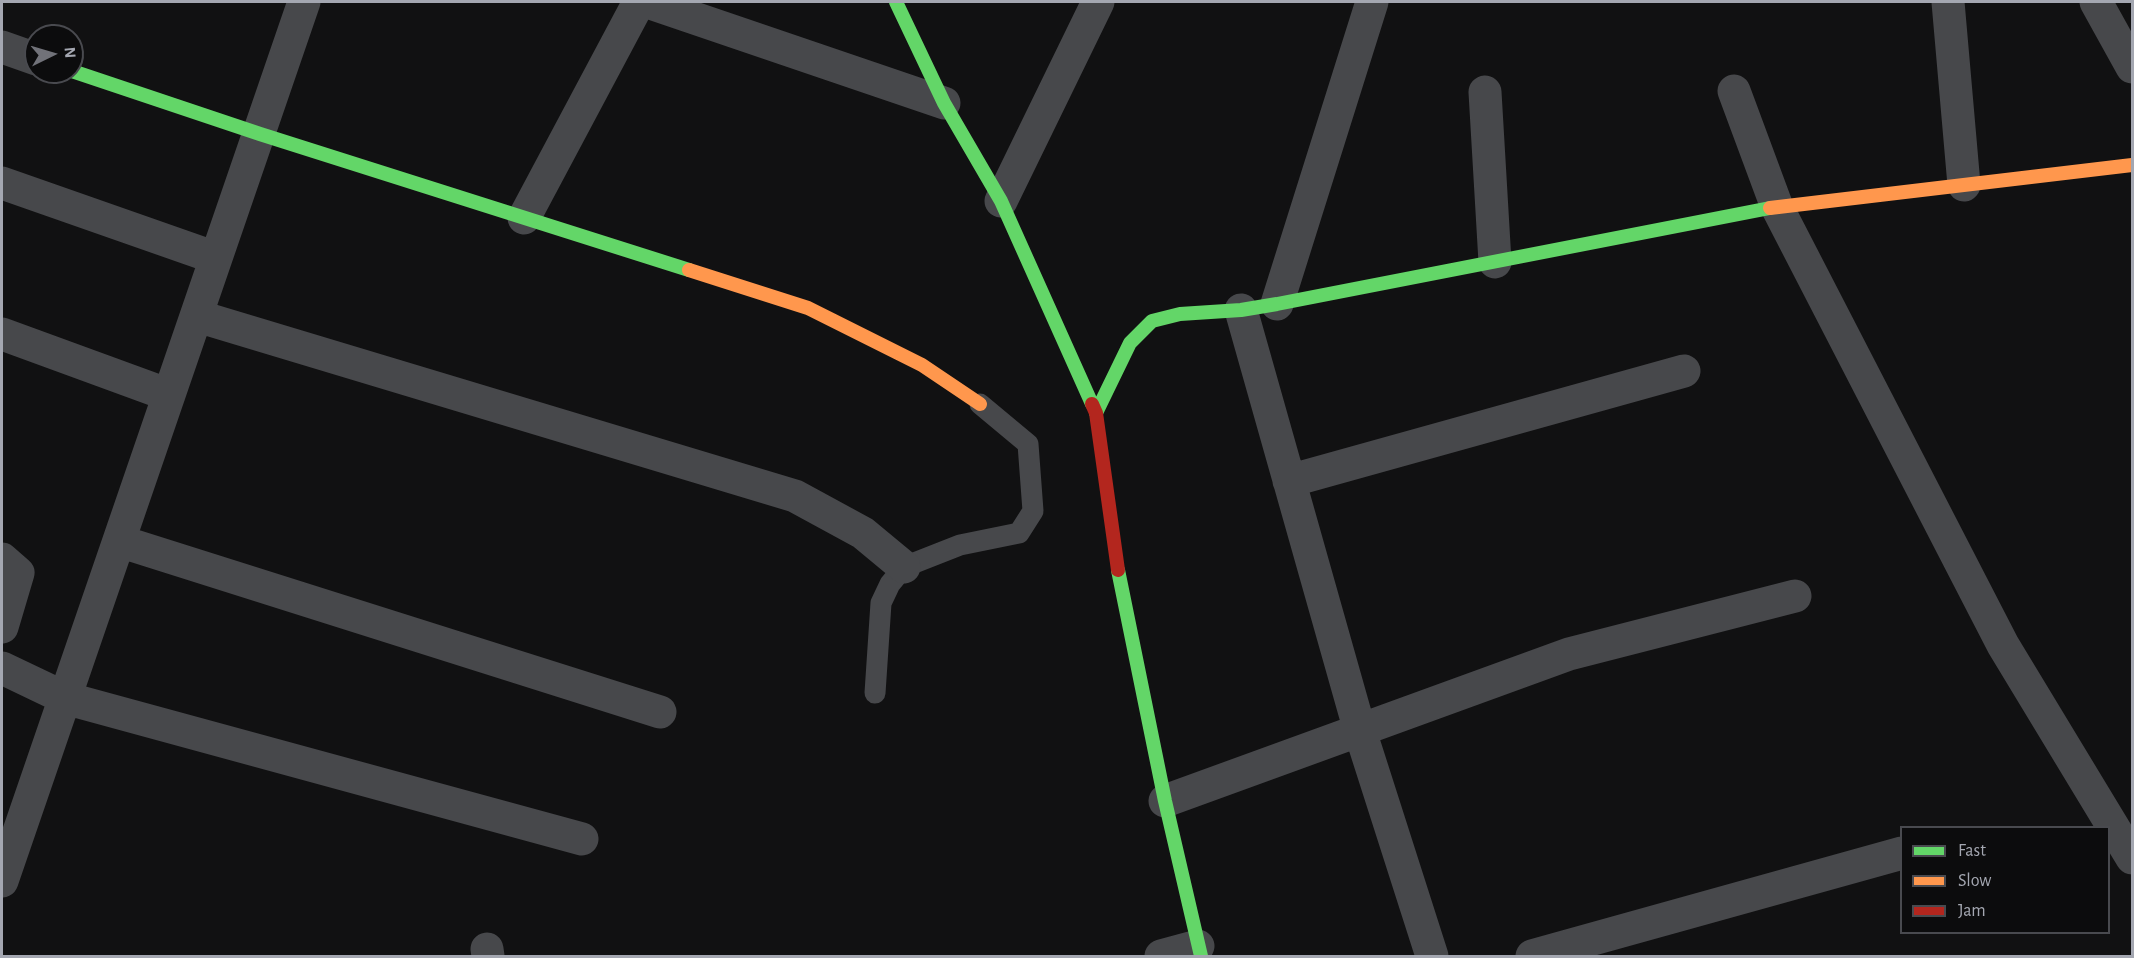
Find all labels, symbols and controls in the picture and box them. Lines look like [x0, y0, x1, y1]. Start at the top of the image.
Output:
north arrow [24, 24, 84, 84]
text: N [61, 46, 78, 59]
legend [1900, 826, 2110, 934]
text: Fast [1958, 842, 1986, 860]
text: Slow [1958, 872, 1991, 890]
text: Jam [1958, 902, 1986, 920]

